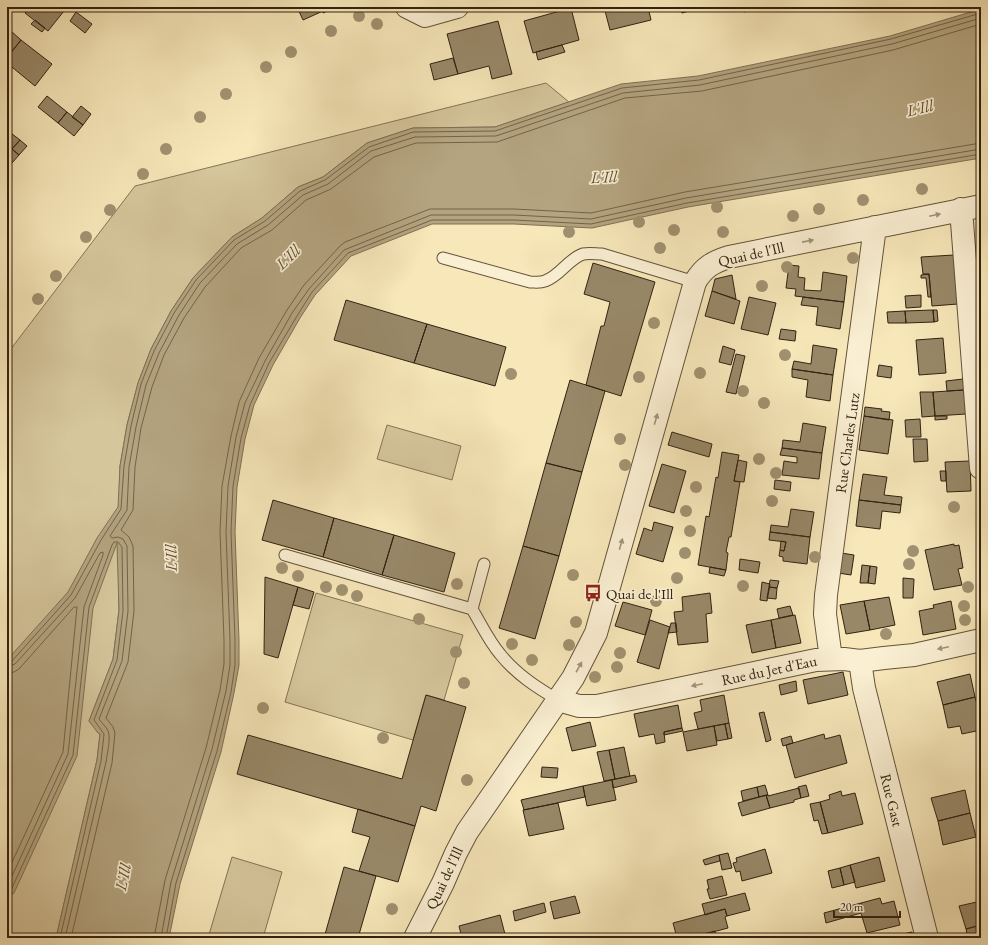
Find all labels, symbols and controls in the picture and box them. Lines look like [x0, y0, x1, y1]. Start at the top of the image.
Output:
water label: L'Ill [903, 95, 936, 122]
water label: L'Ill [589, 166, 619, 188]
one-way arrow [929, 211, 941, 217]
street label: Quai de l'Ill [716, 237, 786, 271]
one-way arrow [802, 238, 814, 244]
water label: L'Ill [270, 240, 305, 275]
street label: Rue Charles Lutz [831, 391, 863, 494]
one-way arrow [653, 413, 659, 425]
one-way arrow [618, 538, 624, 550]
water label: L'Ill [160, 544, 182, 573]
bus stop icon: Quai de l'Ill [583, 583, 603, 603]
place label: Quai de l'Ill [606, 584, 674, 603]
one-way arrow [937, 646, 949, 652]
street label: Rue du Jet d'Eau [720, 651, 819, 689]
one-way arrow [576, 661, 583, 673]
one-way arrow [691, 683, 703, 689]
street label: Rue Gast [876, 772, 908, 829]
street label: Quai de l'Ill [421, 843, 467, 913]
water label: L'Ill [110, 861, 136, 893]
scale bar [834, 893, 900, 919]
text: 20 m [840, 899, 864, 915]

